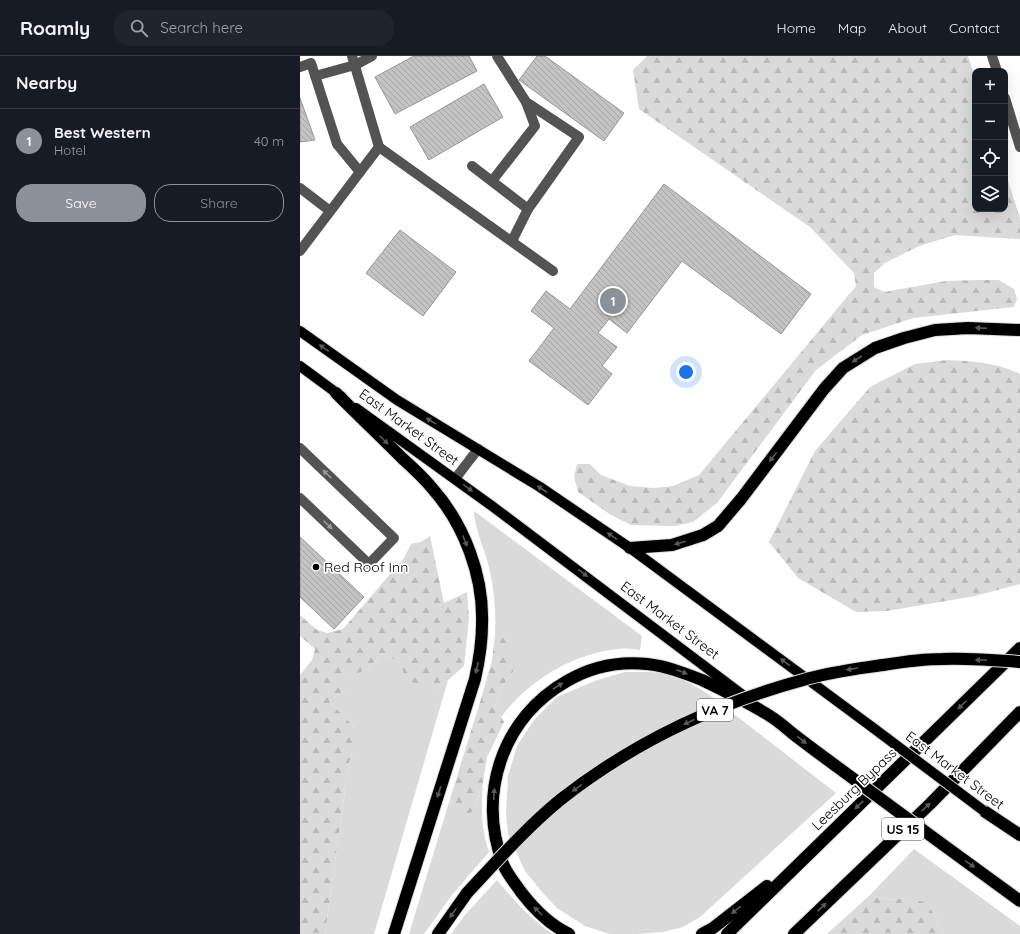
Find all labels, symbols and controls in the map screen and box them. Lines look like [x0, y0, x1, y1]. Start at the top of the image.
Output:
search box [114, 10, 394, 46]
text: Roamly [20, 16, 90, 40]
icon: search [128, 17, 150, 39]
text: Search here [160, 18, 243, 37]
text: Home [777, 19, 816, 37]
text: Map [838, 19, 866, 37]
text: About [888, 19, 927, 37]
text: Contact [949, 19, 1000, 37]
map controls [972, 68, 1008, 212]
button: + [972, 68, 1008, 104]
text: Nearby [16, 72, 77, 93]
button: − [972, 104, 1008, 140]
text: Best Western [54, 123, 151, 142]
text: 1 [26, 133, 32, 149]
text: 40 m [254, 133, 284, 149]
button: locate [972, 140, 1008, 176]
text: Hotel [54, 142, 86, 158]
button: layers [972, 176, 1008, 212]
button: Save [16, 184, 146, 222]
button: Share [154, 184, 284, 222]
pin: 1 [600, 286, 626, 316]
one-way arrow [975, 325, 987, 332]
one-way arrow [318, 344, 329, 352]
one-way arrow [851, 356, 863, 363]
your location [676, 362, 696, 382]
street label: East Market Street [356, 385, 463, 469]
one-way arrow [425, 418, 437, 425]
one-way arrow [379, 435, 389, 445]
one-way arrow [769, 452, 777, 462]
one-way arrow [322, 469, 332, 479]
one-way arrow [462, 484, 473, 492]
one-way arrow [536, 485, 548, 492]
one-way arrow [323, 520, 333, 530]
one-way arrow [607, 532, 617, 540]
one-way arrow [462, 535, 468, 547]
one-way arrow [674, 540, 686, 546]
place label: Red Roof Inn [324, 558, 408, 576]
marker: Red Roof Inn [311, 562, 321, 572]
one-way arrow [577, 569, 588, 578]
street label: East Market Street [617, 577, 723, 663]
one-way arrow [974, 657, 987, 663]
one-way arrow [779, 658, 790, 667]
one-way arrow [474, 662, 480, 674]
one-way arrow [846, 666, 858, 672]
one-way arrow [676, 669, 688, 675]
one-way arrow [552, 683, 563, 690]
road number: VA 7 [697, 699, 733, 721]
one-way arrow [957, 700, 967, 710]
one-way arrow [683, 719, 694, 725]
street label: East Market Street [902, 727, 1008, 813]
one-way arrow [796, 736, 807, 745]
street label: Leesburg Bypass [808, 744, 900, 834]
one-way arrow [572, 784, 582, 792]
one-way arrow [436, 786, 442, 798]
one-way arrow [490, 788, 497, 800]
one-way arrow [854, 801, 864, 810]
one-way arrow [921, 802, 931, 812]
road number: US 15 [882, 818, 924, 840]
one-way arrow [965, 860, 975, 868]
one-way arrow [817, 902, 827, 912]
one-way arrow [533, 906, 543, 916]
one-way arrow [730, 906, 741, 915]
one-way arrow [449, 908, 457, 919]

